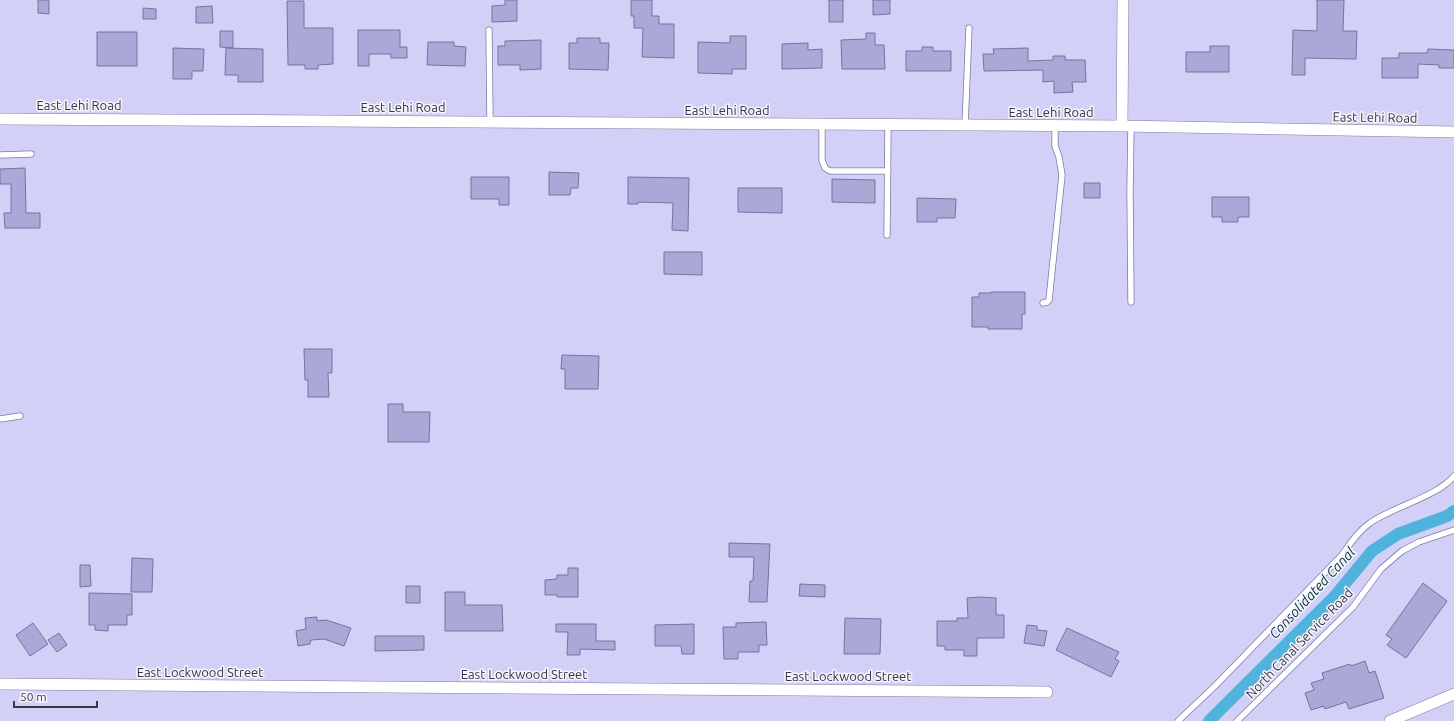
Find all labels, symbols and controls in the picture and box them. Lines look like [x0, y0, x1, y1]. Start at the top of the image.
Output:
street label: East Lehi Road [36, 98, 122, 112]
street label: East Lehi Road [360, 100, 446, 114]
street label: East Lehi Road [684, 103, 770, 117]
street label: East Lehi Road [1008, 105, 1094, 119]
street label: East Lehi Road [1332, 109, 1418, 125]
water label: Consolidated Canal [1266, 544, 1358, 642]
street label: North Canal Service Road [1243, 585, 1355, 701]
street label: East Lockwood Street [137, 665, 263, 679]
street label: East Lockwood Street [461, 667, 587, 681]
street label: East Lockwood Street [785, 669, 911, 683]
scale bar [14, 683, 97, 709]
text: 50 m [20, 690, 47, 703]

